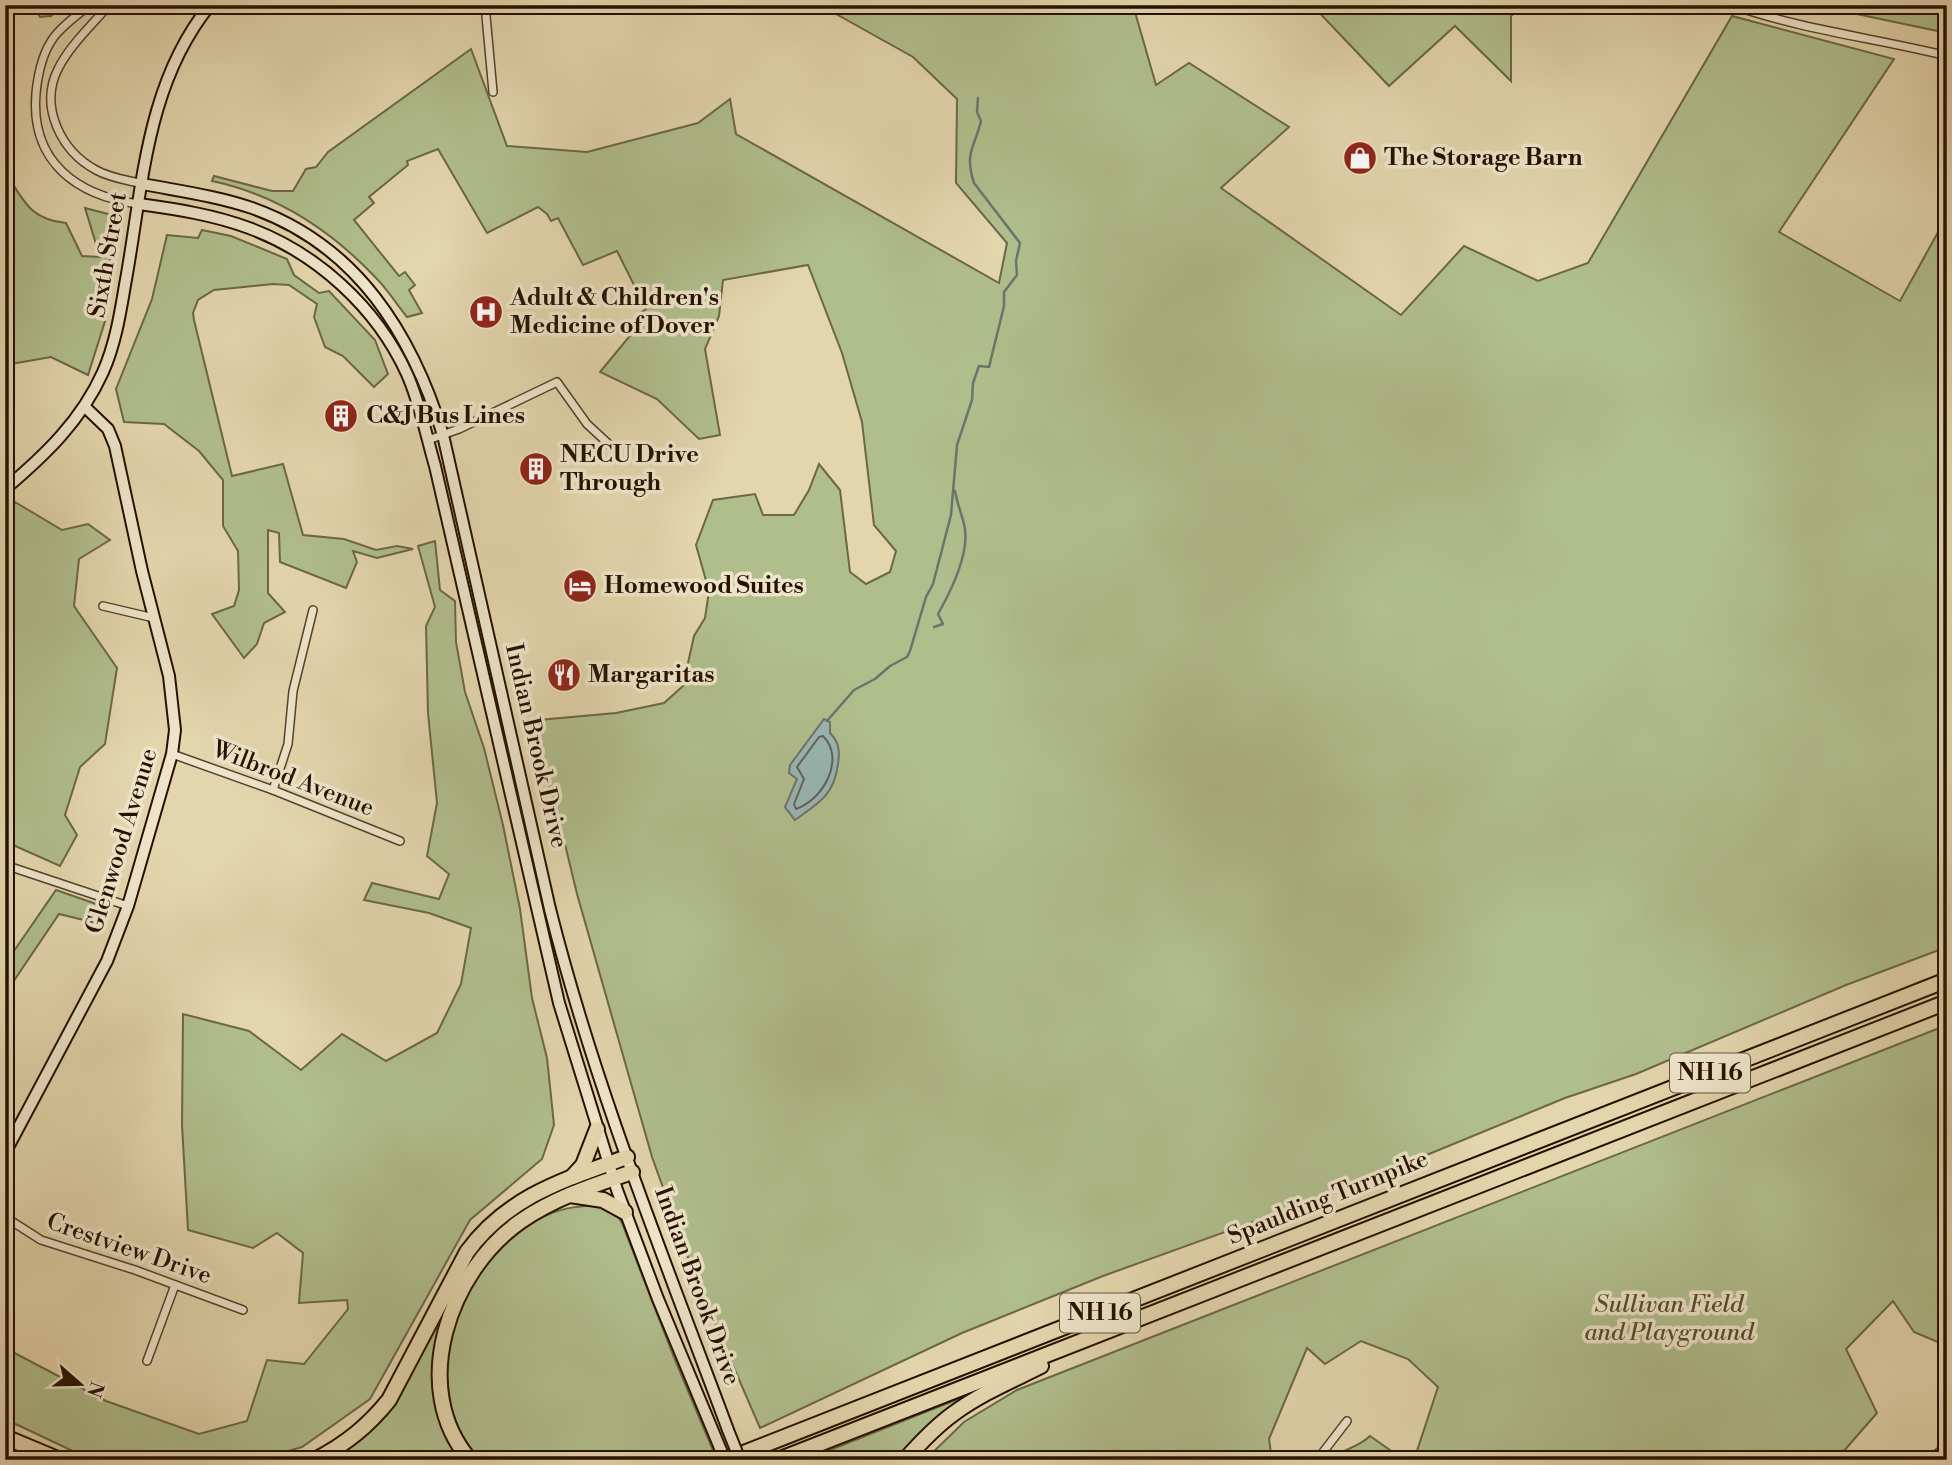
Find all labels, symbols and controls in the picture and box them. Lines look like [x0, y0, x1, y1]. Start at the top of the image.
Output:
shop icon: The Storage Barn [1341, 139, 1379, 177]
place label: The Storage Barn [1384, 143, 1583, 173]
street label: Sixth Street [82, 189, 134, 320]
place label: Adult & Children's Medicine of Dover [509, 283, 719, 341]
hospital icon: Adult & Children's Medicine of Dover [467, 293, 505, 331]
building icon: C&J Bus Lines [322, 397, 360, 435]
place label: C&J Bus Lines [366, 401, 525, 431]
place label: NECU Drive Through [560, 440, 699, 498]
building icon: NECU Drive Through [517, 450, 555, 488]
hotel icon: Homewood Suites [561, 567, 599, 605]
place label: Homewood Suites [604, 571, 804, 601]
street label: Indian Brook Drive [498, 641, 574, 851]
restaurant icon: Margaritas [545, 656, 583, 694]
place label: Margaritas [588, 660, 715, 690]
street label: Wilbrod Avenue [207, 734, 378, 824]
street label: Glenwood Avenue [80, 745, 164, 937]
road number: NH 16 [1670, 1054, 1750, 1092]
street label: Spaulding Turnpike [1223, 1144, 1433, 1252]
street label: Indian Brook Drive [647, 1183, 747, 1389]
street label: Crestview Drive [43, 1207, 215, 1291]
park label: Sullivan Field and Playground [1584, 1290, 1755, 1348]
road number: NH 16 [1060, 1294, 1140, 1332]
north arrow [46, 1350, 116, 1420]
text: N [81, 1378, 109, 1401]

